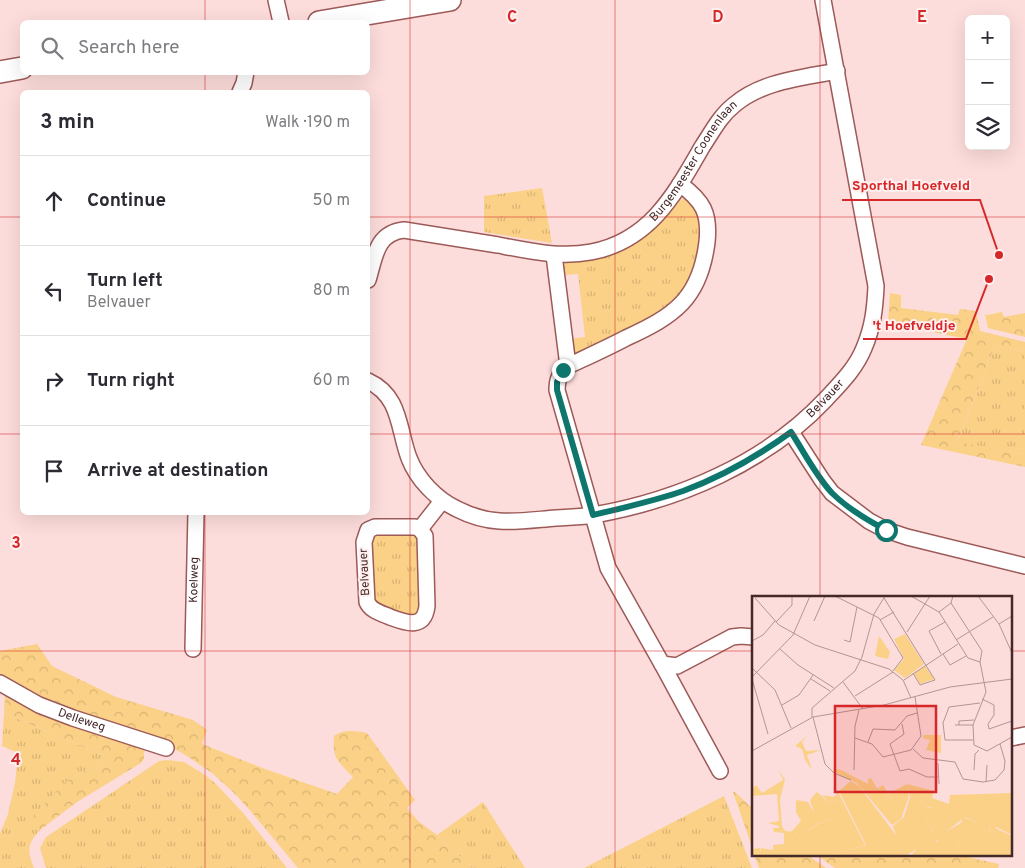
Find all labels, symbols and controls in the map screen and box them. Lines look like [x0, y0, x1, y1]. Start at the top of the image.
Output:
text: C [507, 8, 517, 28]
text: D [712, 8, 724, 28]
text: E [917, 8, 927, 28]
map controls [965, 15, 1010, 150]
button: + [965, 15, 1010, 60]
search box [20, 20, 370, 75]
icon: search [38, 34, 66, 62]
text: Search here [78, 36, 180, 60]
button: − [965, 60, 1010, 105]
street label: Burgemeester Coonenlaan [646, 97, 741, 225]
button: layers [965, 105, 1010, 150]
text: 3 min [40, 109, 95, 136]
text: Walk · 190 m [265, 113, 350, 133]
callout: Sporthal Hoefveld [842, 171, 980, 200]
text: Sporthal Hoefveld [852, 178, 970, 195]
icon: ahead [40, 187, 68, 215]
text: Continue [87, 189, 166, 213]
text: 50 m [313, 191, 350, 211]
text: Turn left [87, 269, 163, 293]
icon: left [40, 277, 68, 305]
text: 80 m [313, 281, 350, 301]
text: Belvauer [87, 293, 151, 313]
callout: 't Hoefveldje [863, 310, 966, 339]
text: 't Hoefveldje [872, 318, 956, 335]
route end [552, 359, 575, 382]
icon: right [40, 367, 68, 395]
text: Turn right [87, 369, 175, 393]
text: 60 m [313, 371, 350, 391]
street label: Belvauer [803, 376, 848, 422]
icon: arrive [40, 457, 68, 485]
text: Arrive at destination [87, 459, 268, 483]
route start [875, 519, 898, 542]
text: 3 [11, 534, 21, 554]
street label: Belvauer [356, 547, 374, 596]
street label: Koelweg [186, 557, 203, 603]
inset map [752, 596, 1012, 856]
street label: Delleweg [55, 705, 107, 736]
text: 4 [11, 751, 21, 771]

